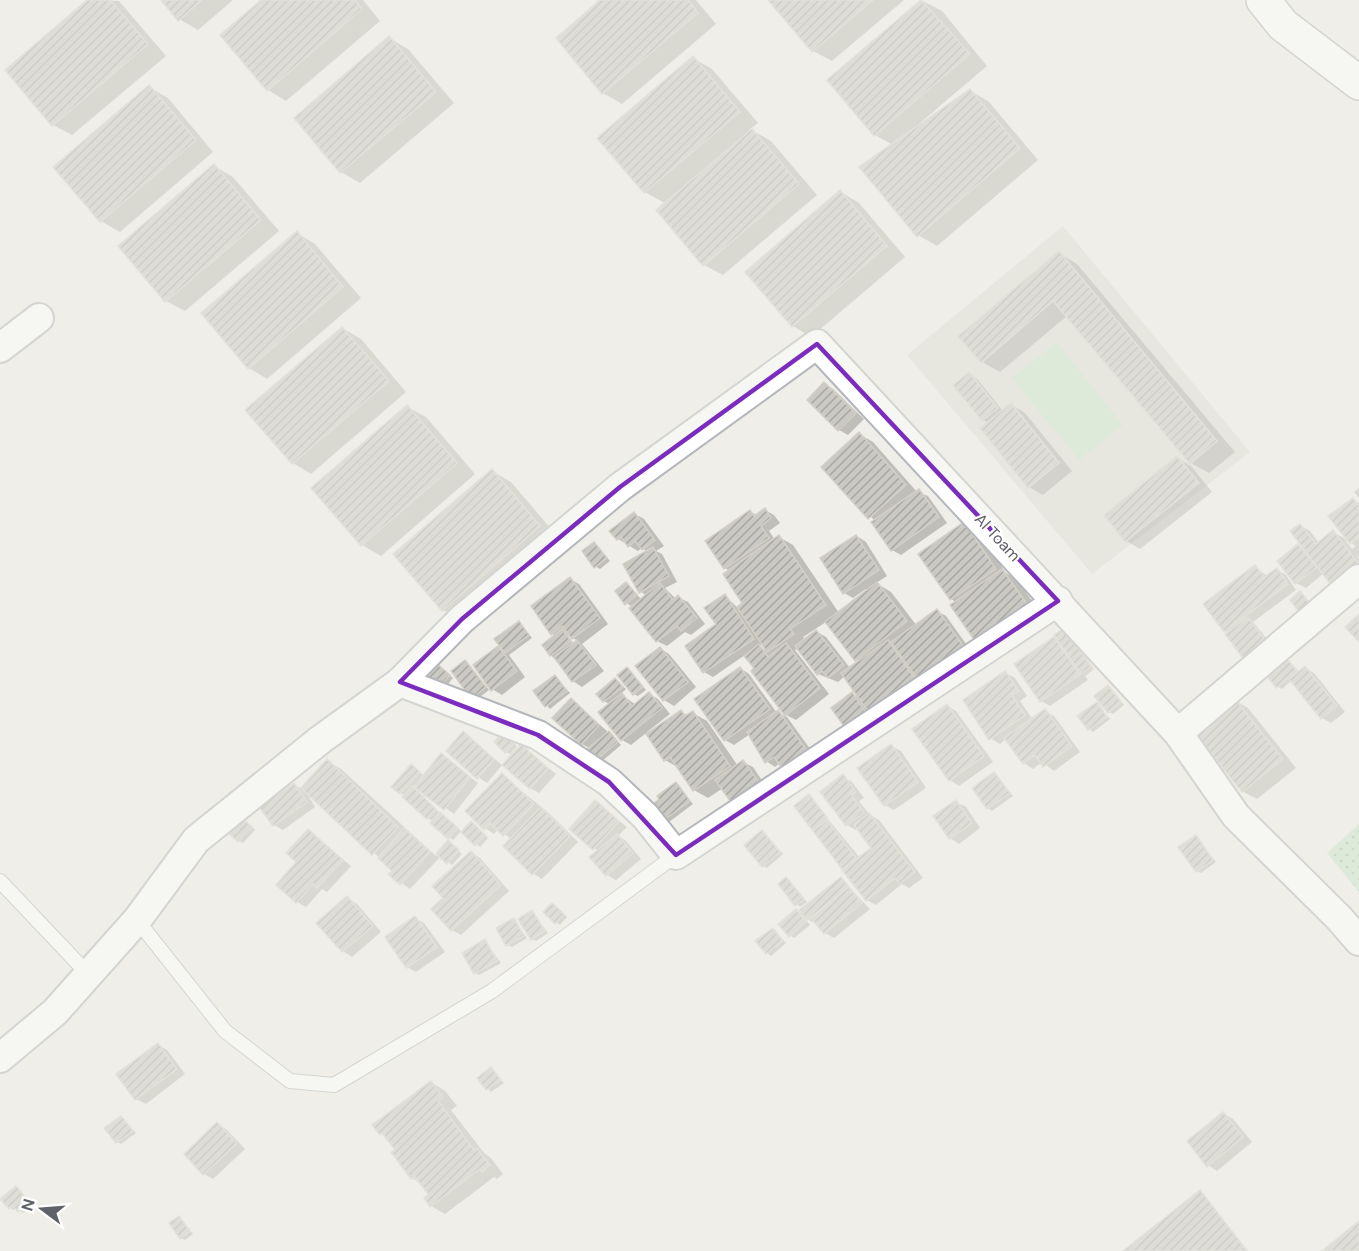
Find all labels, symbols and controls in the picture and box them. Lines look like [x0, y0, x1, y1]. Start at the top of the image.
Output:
street label: Al Toam [970, 509, 1025, 566]
north arrow [12, 1179, 72, 1239]
text: N [16, 1196, 40, 1214]

